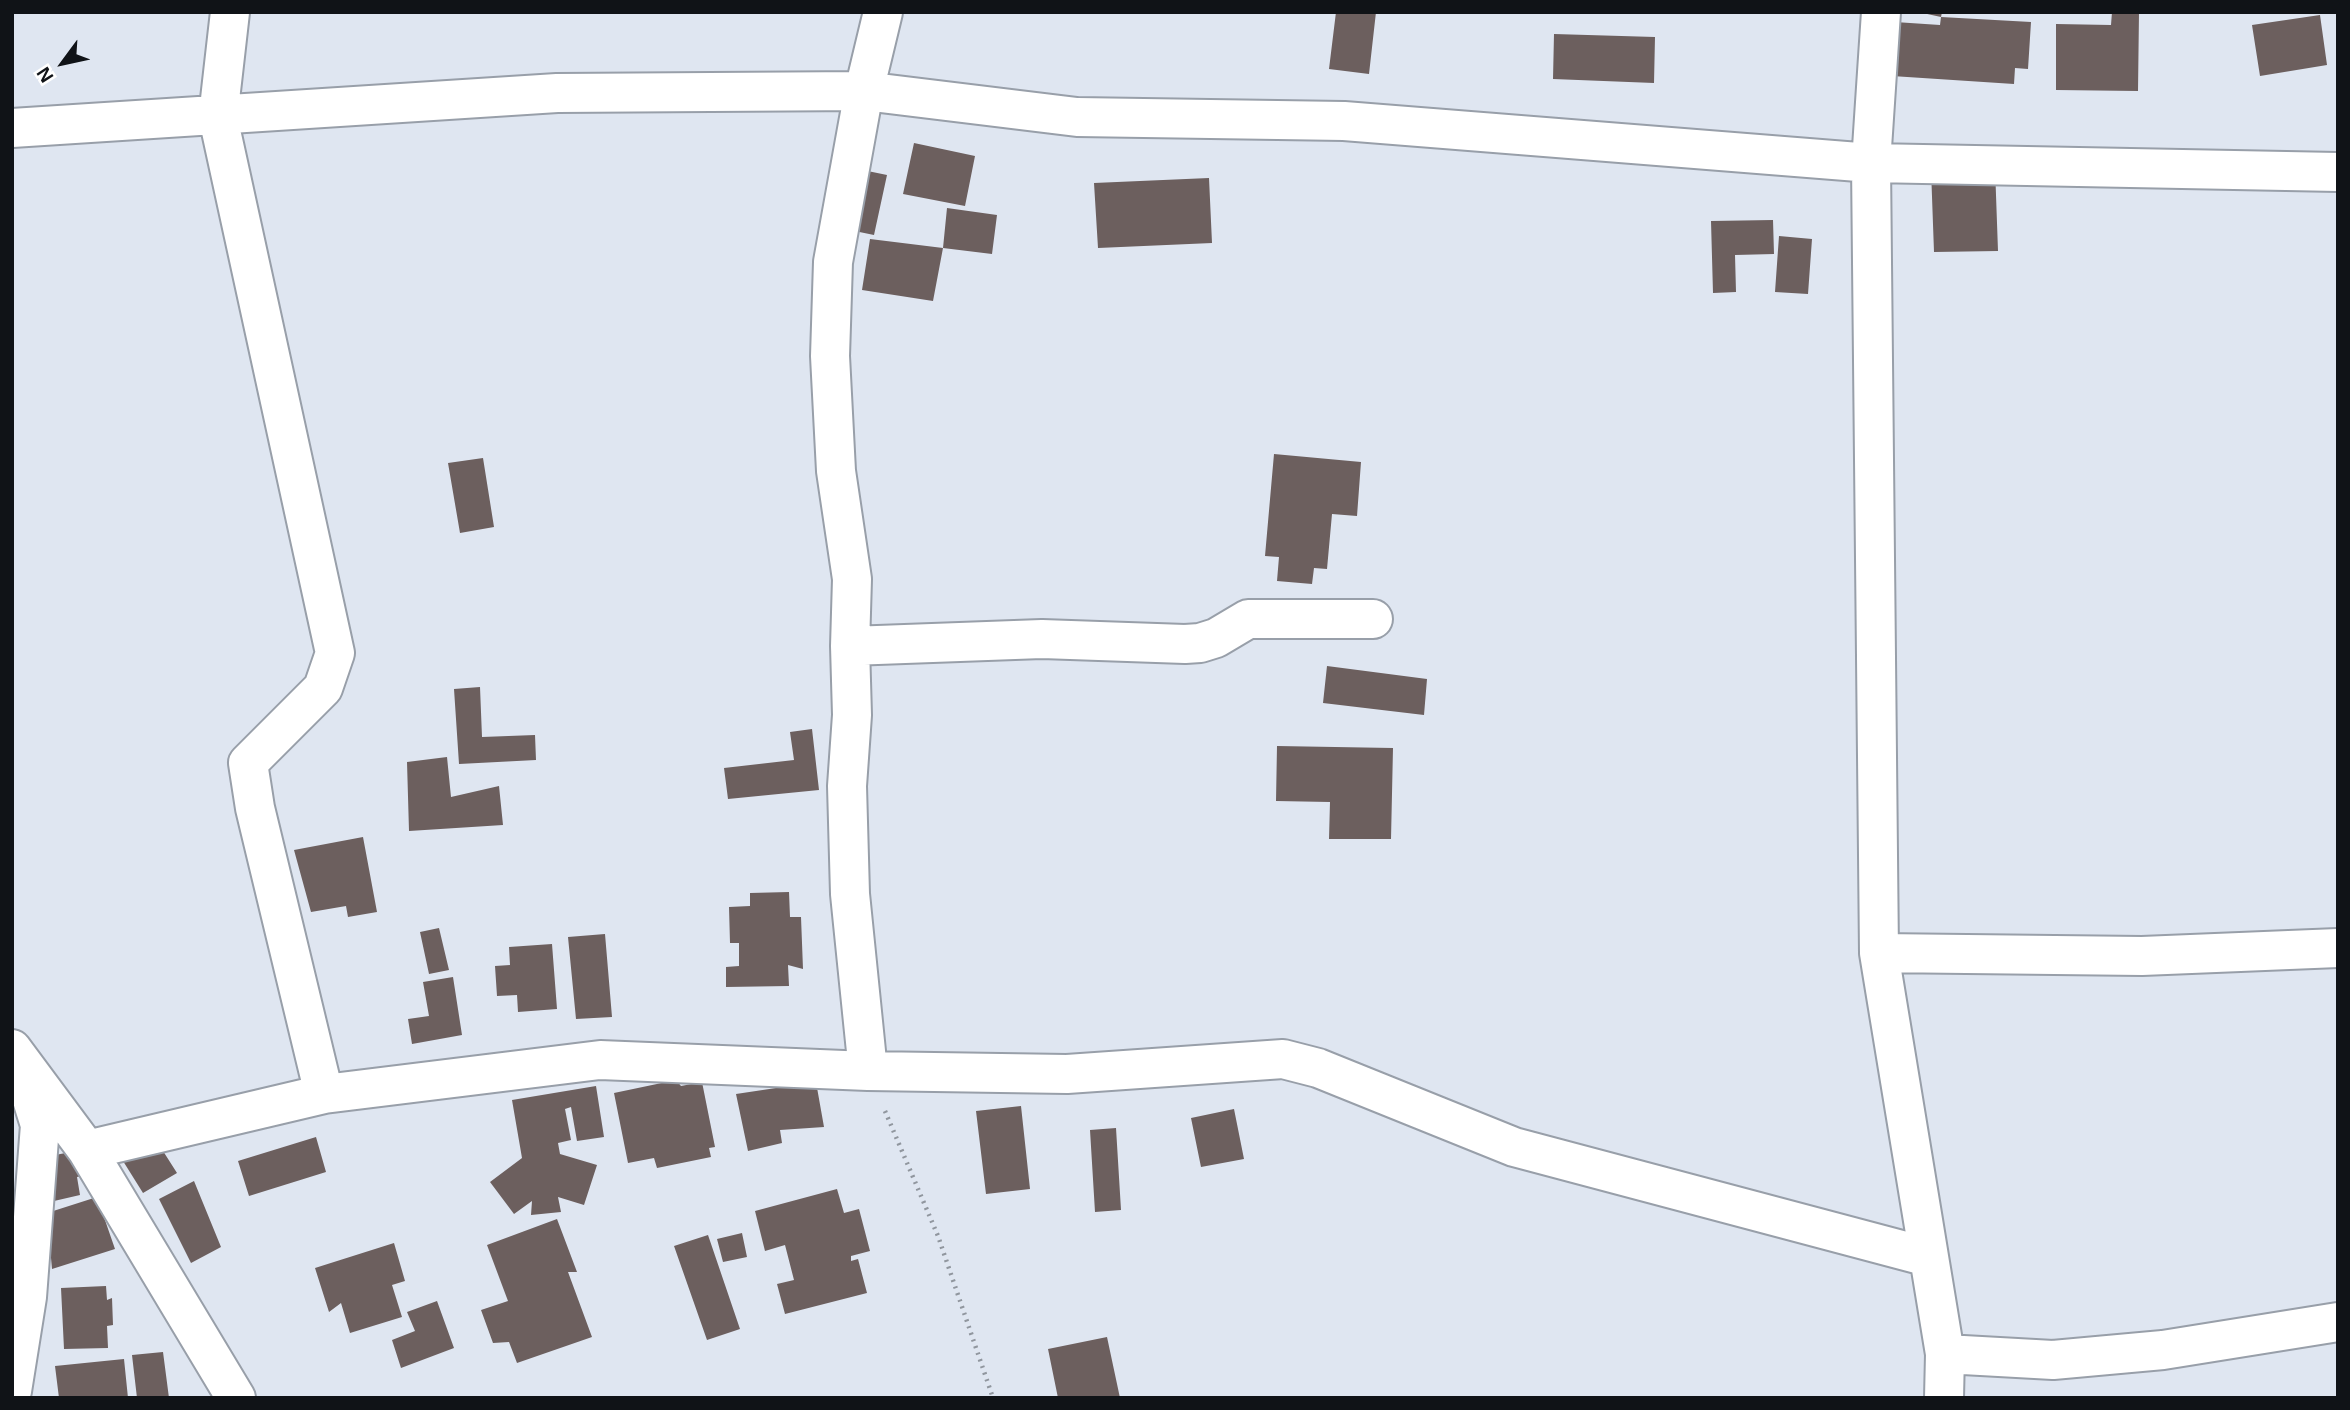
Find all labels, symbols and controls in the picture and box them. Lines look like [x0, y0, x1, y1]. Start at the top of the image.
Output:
north arrow [28, 28, 98, 98]
text: N [32, 63, 58, 86]

